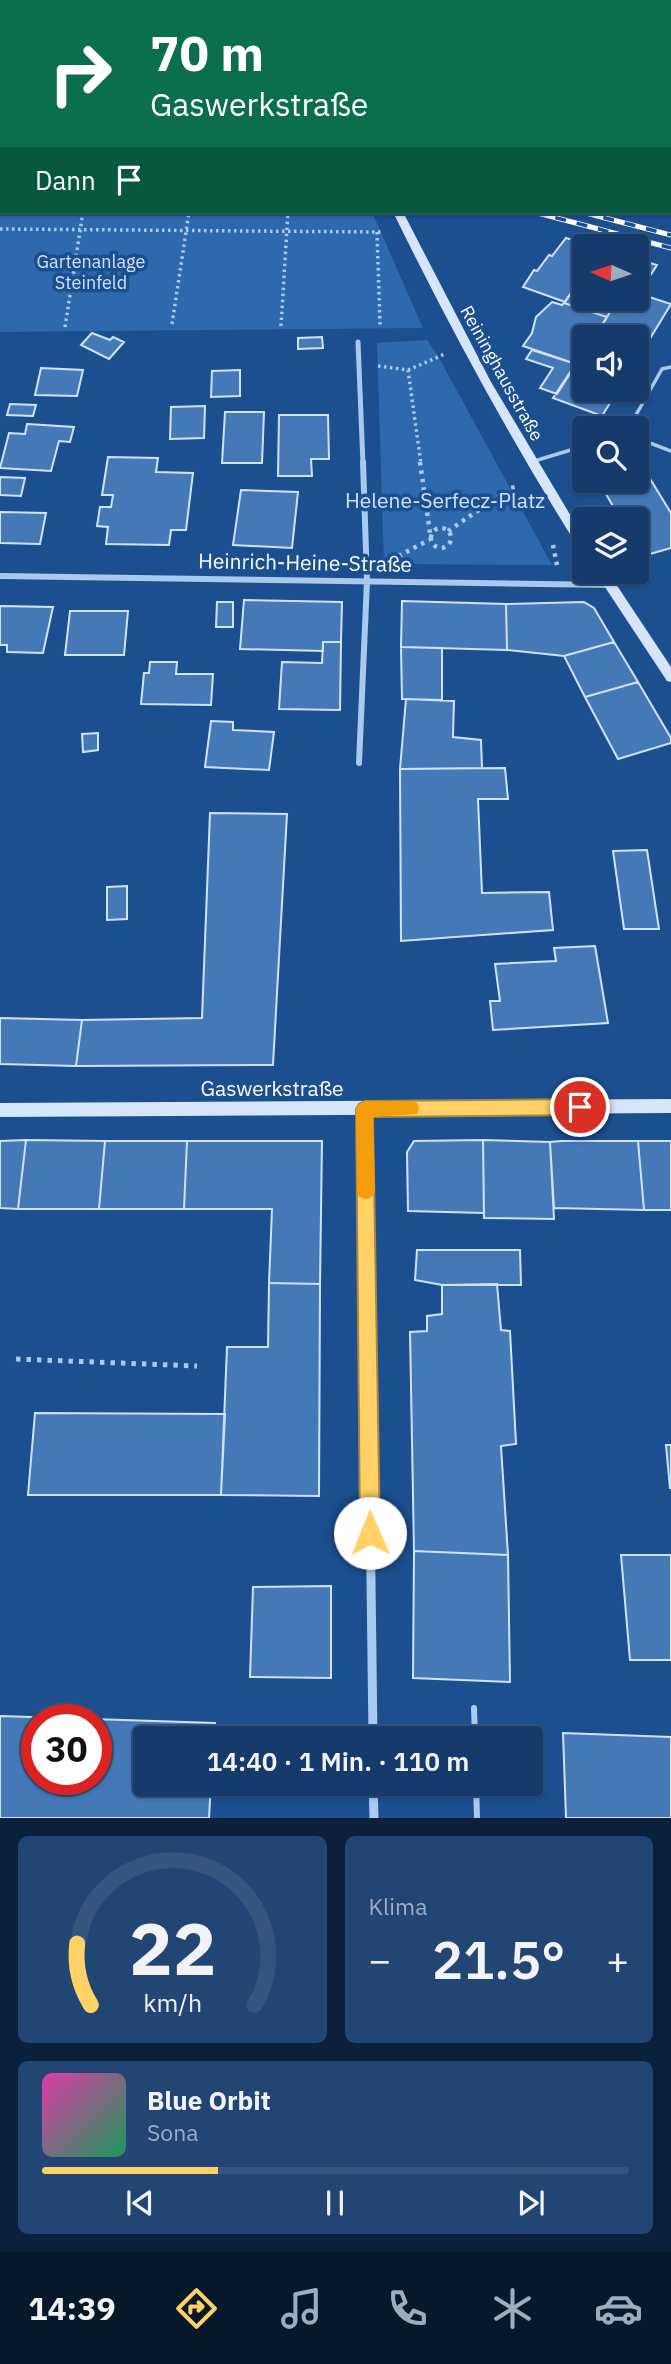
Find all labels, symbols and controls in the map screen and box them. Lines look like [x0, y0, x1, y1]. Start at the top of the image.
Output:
text: 70 m [150, 21, 264, 84]
icon: right [35, 28, 126, 119]
text: Gaswerkstraße [150, 83, 368, 125]
icon: arrive [110, 161, 148, 199]
text: Dann [35, 163, 96, 197]
north arrow [572, 234, 649, 312]
map controls [572, 234, 649, 584]
park label: Gartenanlage Steinfeld [37, 250, 146, 294]
street label: Reininghausstraße [455, 301, 549, 445]
button: sound [572, 325, 649, 402]
button: search [572, 416, 649, 493]
park label: Helene-Serfecz-Platz [345, 486, 545, 514]
button: layers [572, 507, 649, 584]
street label: Heinrich-Heine-Straße [198, 546, 412, 578]
street label: Gaswerkstraße [200, 1074, 344, 1102]
pin [550, 1077, 610, 1137]
icon: arrive [561, 1088, 599, 1126]
position arrow [333, 1496, 407, 1570]
speed limit sign: 30 [21, 1704, 112, 1795]
text: 14:40 · 1 Min. · 110 m [207, 1744, 469, 1778]
text: Klima [369, 1891, 427, 1921]
text: 22 [129, 1901, 216, 1996]
text: 21.5° [432, 1926, 566, 1993]
text: − [369, 1935, 391, 1984]
text: + [606, 1935, 629, 1984]
text: km/h [143, 1986, 202, 2019]
text: Blue Orbit [147, 2083, 271, 2117]
text: Sona [147, 2117, 199, 2147]
icon: previous [121, 2184, 159, 2222]
icon: pause [316, 2184, 354, 2222]
icon: next [512, 2184, 550, 2222]
icon: directions [172, 2284, 221, 2333]
icon: music [277, 2284, 326, 2333]
icon: phone [383, 2284, 432, 2333]
icon: climate [488, 2284, 537, 2333]
icon: car [594, 2284, 643, 2333]
text: 14:39 [28, 2287, 116, 2329]

